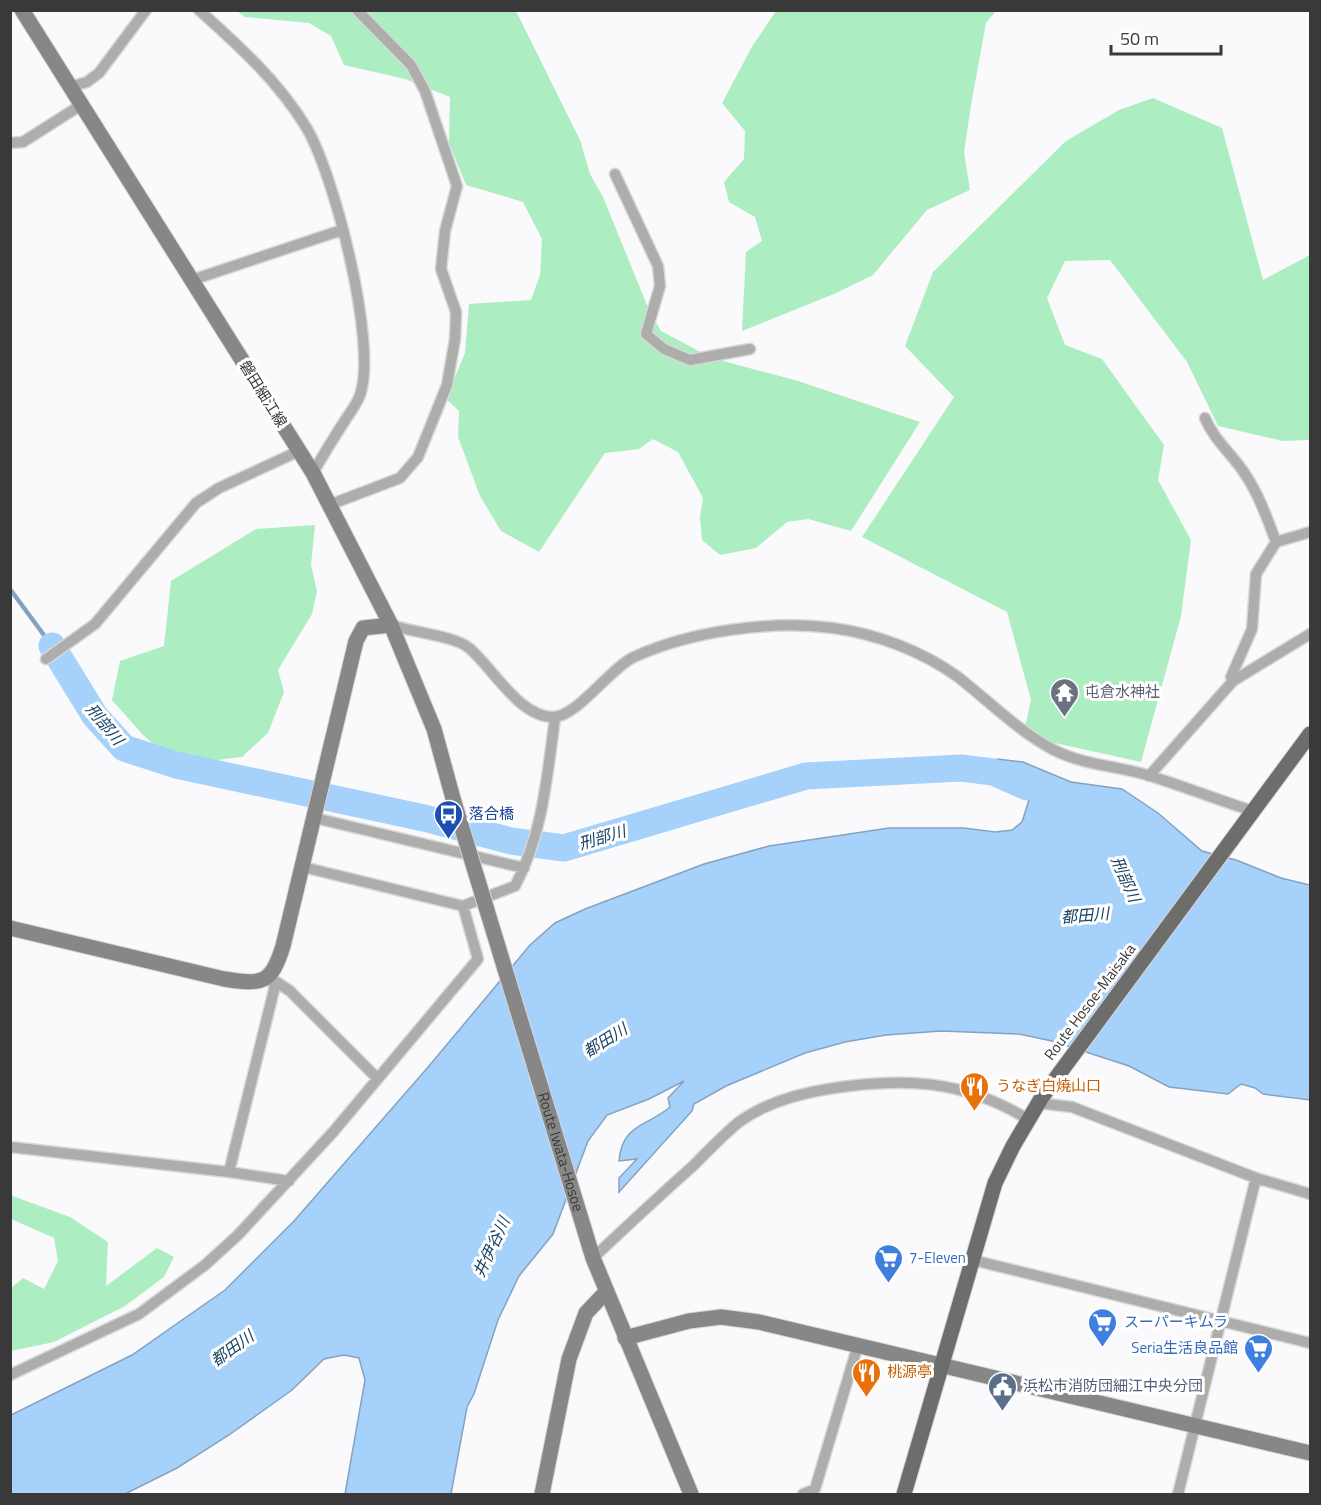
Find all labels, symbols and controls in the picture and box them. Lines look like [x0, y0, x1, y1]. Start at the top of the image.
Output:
scale bar [1111, 18, 1220, 56]
text: 50 m [1120, 25, 1159, 52]
street label: 磐田細江線 [234, 356, 293, 432]
temple icon: 屯倉水神社 [1048, 676, 1080, 718]
place label: 屯倉水神社 [1085, 680, 1160, 703]
water label: 刑部川 [80, 698, 131, 752]
bus stop icon: 落合橋 [432, 798, 464, 840]
place label: 落合橋 [469, 802, 514, 825]
water label: 刑部川 [576, 818, 630, 855]
water label: 刑部川 [1105, 852, 1148, 908]
water label: 都田川 [1060, 901, 1112, 929]
street label: Route Hosoe-Maisaka [1038, 938, 1141, 1065]
water label: 都田川 [578, 1016, 633, 1063]
restaurant icon: うなぎ白焼山口 [959, 1070, 991, 1112]
place label: うなぎ白焼山口 [996, 1074, 1101, 1097]
street label: Route Iwata-Hosoe [532, 1089, 590, 1214]
water label: 井伊谷川 [467, 1211, 516, 1281]
supermarket icon: 7-Eleven [872, 1242, 904, 1284]
place label: 7-Eleven [909, 1246, 966, 1269]
supermarket icon: スーパーキムラ [1087, 1306, 1119, 1348]
place label: スーパーキムラ [1124, 1310, 1228, 1333]
water label: 都田川 [206, 1323, 260, 1372]
supermarket icon: Seria生活良品館 [1243, 1332, 1275, 1374]
place label: Seria生活良品館 [1131, 1336, 1238, 1359]
restaurant icon: 桃源亭 [850, 1356, 882, 1398]
place label: 桃源亭 [887, 1360, 932, 1383]
public building icon: 浜松市消防団細江中央分団 [986, 1370, 1018, 1412]
place label: 浜松市消防団細江中央分団 [1023, 1374, 1203, 1397]

